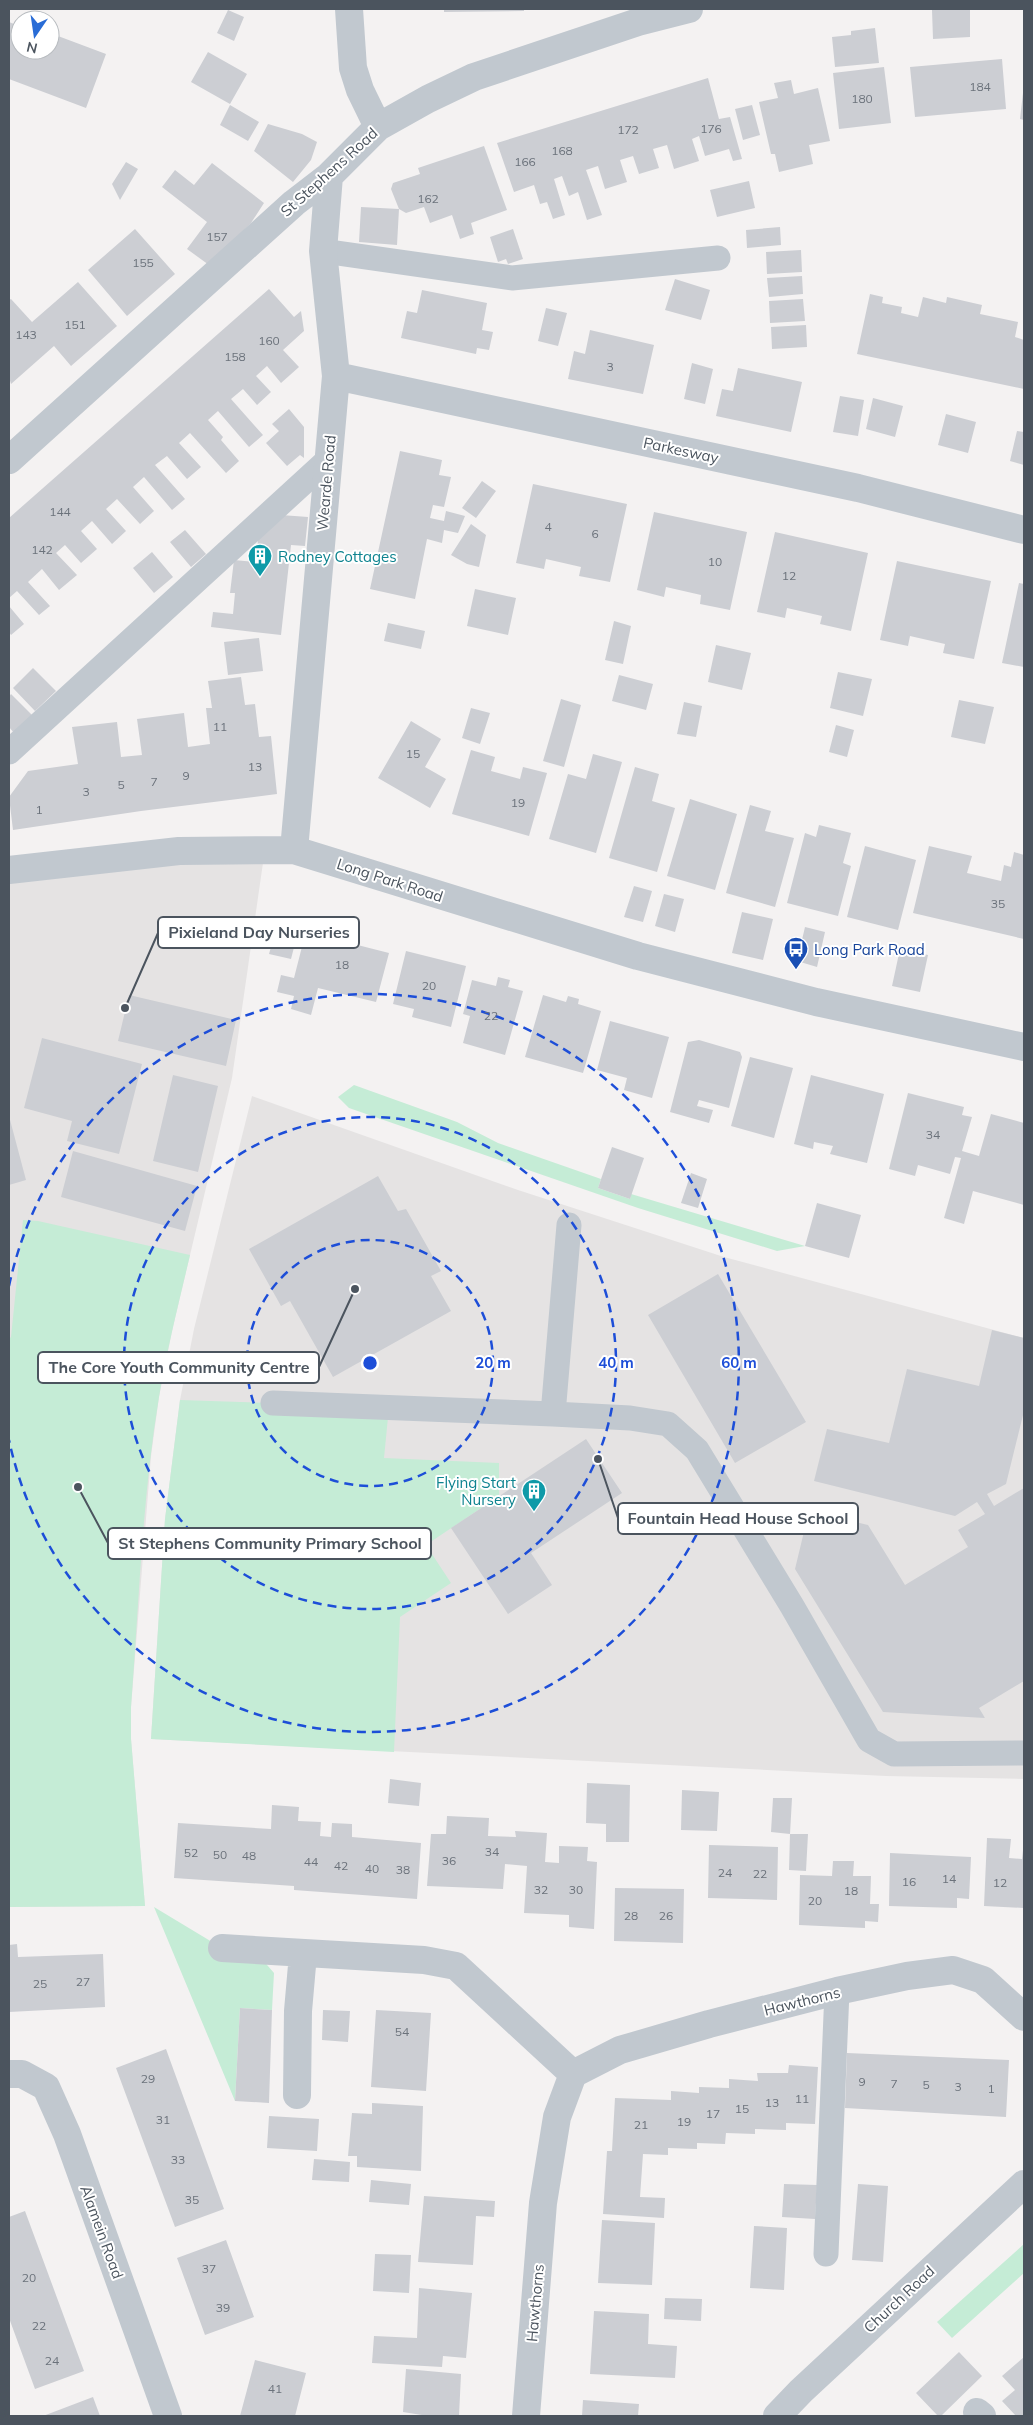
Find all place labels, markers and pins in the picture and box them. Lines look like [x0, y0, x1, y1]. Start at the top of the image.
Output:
building icon: Rodney Cottages [247, 543, 273, 577]
place label: Rodney Cottages [278, 547, 397, 566]
callout: Pixieland Day Nurseries [158, 917, 359, 948]
bus stop icon: Long Park Road [783, 936, 809, 970]
place label: Long Park Road [814, 940, 925, 959]
callout: The Core Youth Community Centre [38, 1352, 319, 1383]
centre of rings [361, 1354, 379, 1372]
place label: Flying Start Nursery [436, 1473, 516, 1509]
building icon: Flying Start Nursery [521, 1478, 547, 1512]
callout: Fountain Head House School [618, 1503, 858, 1534]
callout: St Stephens Community Primary School [108, 1528, 431, 1559]

